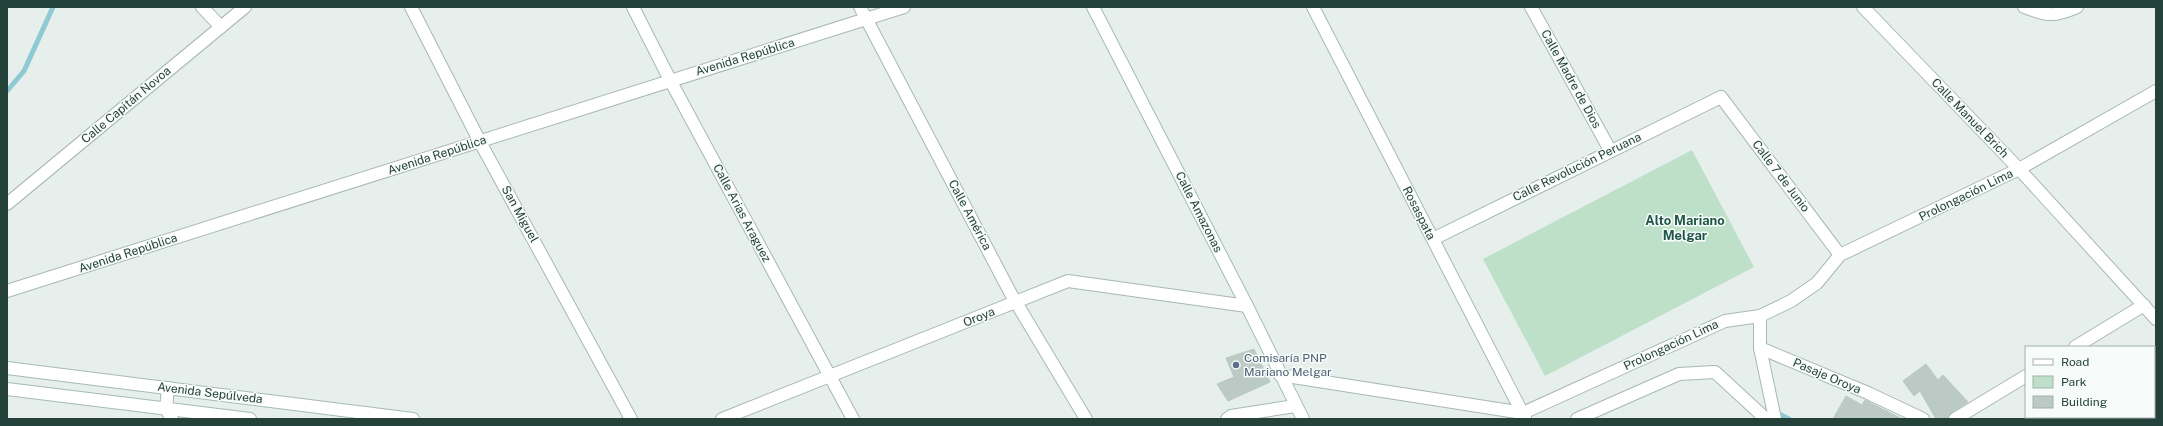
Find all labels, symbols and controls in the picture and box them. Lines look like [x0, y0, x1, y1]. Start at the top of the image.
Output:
street label: Calle Madre de Dios [1538, 27, 1604, 131]
street label: Avenida República [694, 35, 796, 79]
street label: Calle Capitán Novoa [79, 64, 173, 146]
street label: Calle Manuel Brich [1929, 75, 2011, 161]
street label: Calle Revolución Peruana [1510, 130, 1644, 204]
street label: Avenida República [386, 132, 488, 178]
street label: Calle 7 de Junio [1749, 137, 1813, 215]
street label: Calle Arias Araguez [710, 161, 774, 265]
street label: Prolongación Lima [1917, 166, 2015, 224]
street label: Calle Amazonas [1173, 169, 1225, 255]
street label: Calle América [946, 177, 994, 253]
street label: San Miguel [499, 183, 542, 245]
street label: Rosaspata [1400, 184, 1438, 242]
district label: Alto Mariano Melgar [1645, 213, 1725, 243]
street label: Avenida República [77, 230, 179, 276]
street label: Oroya [961, 304, 997, 330]
street label: Prolongación Lima [1621, 317, 1721, 373]
legend [2025, 346, 2155, 418]
place label: Comisaría PNP Mariano Melgar [1244, 351, 1332, 379]
street label: Pasaje Oroya [1791, 355, 1863, 397]
text: Road [2061, 355, 2089, 369]
marker: Comisaría PNP Mariano Melgar [1231, 360, 1241, 370]
text: Park [2061, 375, 2087, 389]
street label: Avenida Sepúlveda [157, 380, 263, 406]
text: Building [2061, 395, 2107, 409]

